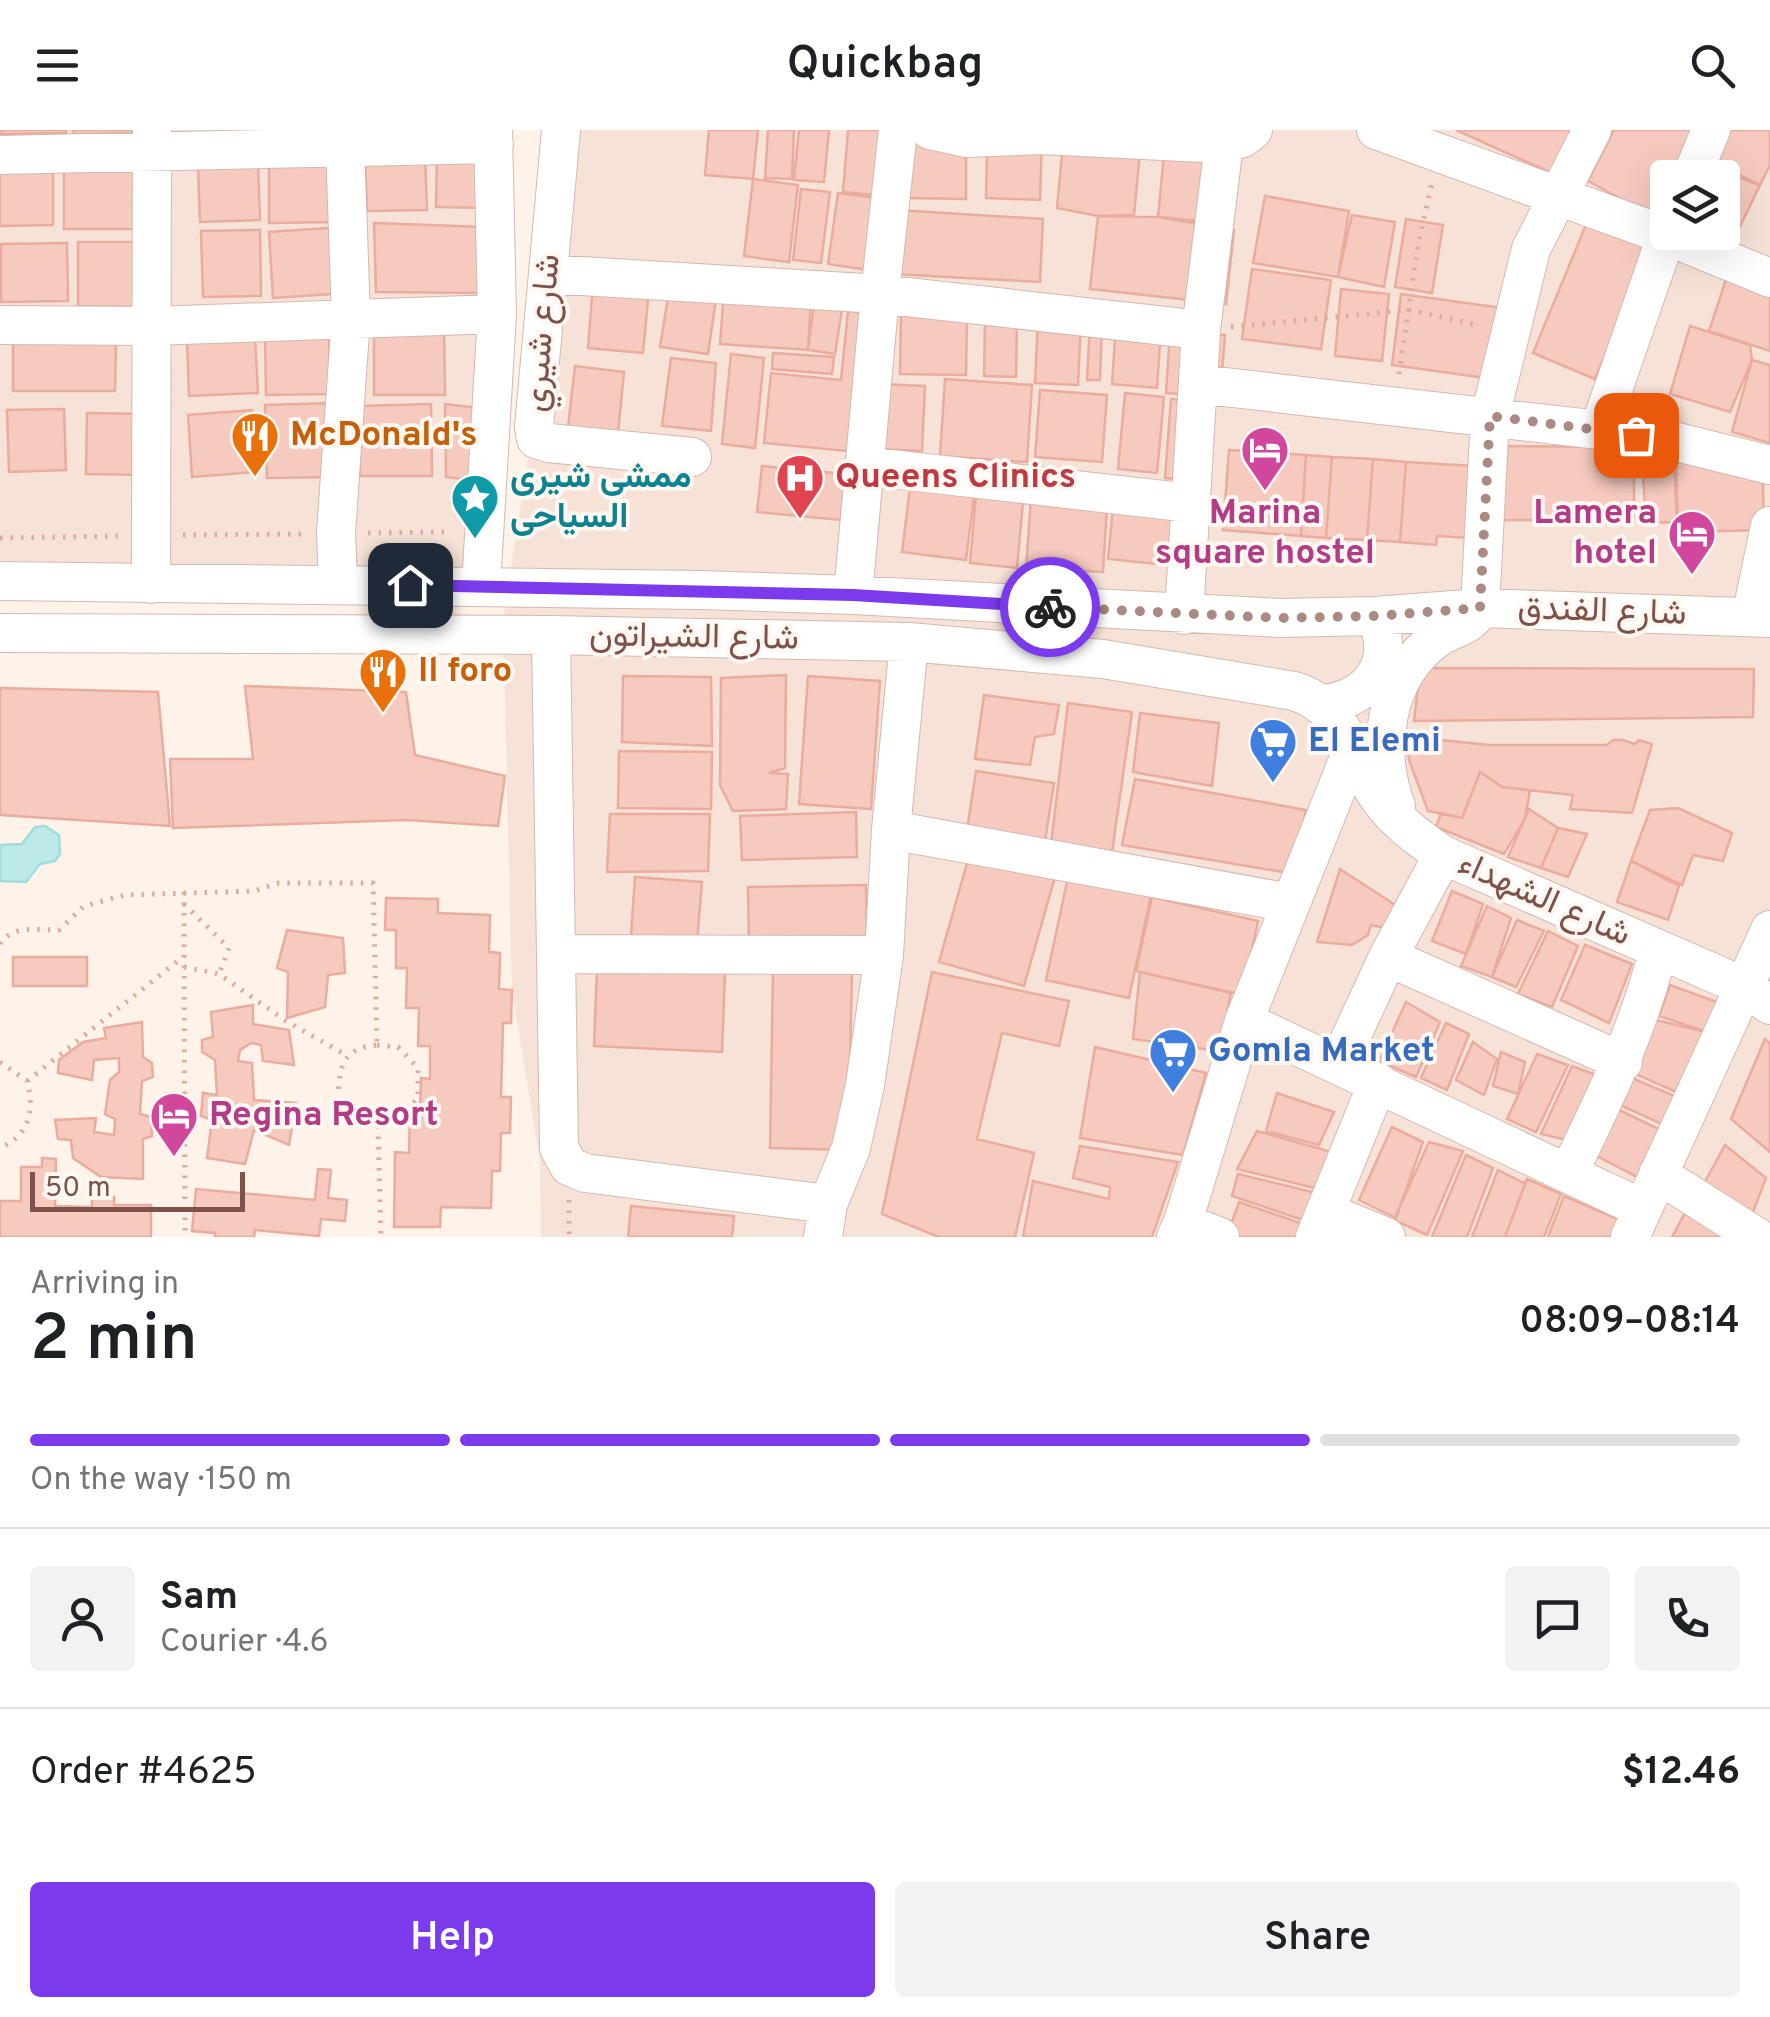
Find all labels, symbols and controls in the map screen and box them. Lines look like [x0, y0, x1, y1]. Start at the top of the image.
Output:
text: Quickbag [787, 37, 983, 94]
icon: menu [30, 38, 85, 93]
icon: search [1685, 38, 1740, 93]
map controls [1650, 160, 1740, 250]
button: layers [1650, 160, 1740, 250]
street label: شارع شيري [514, 252, 576, 414]
pin [1594, 393, 1679, 478]
icon: bag [1609, 408, 1664, 463]
restaurant icon: McDonald's [229, 410, 281, 478]
place label: McDonald's [290, 414, 478, 458]
hotel icon: Marina square hostel [1239, 424, 1291, 492]
hospital icon: Queens Clinics [774, 452, 826, 520]
place label: ممشى شيرى السياحى [510, 456, 691, 540]
place label: Queens Clinics [835, 456, 1076, 500]
place icon: ممشى شيرى السياحى [449, 472, 501, 540]
place label: Marina square hostel [1155, 492, 1375, 576]
place label: Lamera hotel [1533, 492, 1657, 576]
hotel icon: Lamera hotel [1666, 508, 1718, 576]
pin [368, 543, 453, 628]
courier [1000, 557, 1100, 657]
icon: home [383, 558, 438, 613]
icon: bike [1023, 580, 1078, 635]
street label: شارع الفندق [1517, 587, 1687, 637]
street label: شارع الشيراتون [589, 614, 799, 662]
restaurant icon: Il foro [357, 646, 409, 714]
place label: Il foro [418, 650, 512, 694]
supermarket icon: El Elemi [1247, 716, 1299, 784]
place label: El Elemi [1308, 720, 1441, 764]
street label: شارع الشهداء [1451, 842, 1637, 958]
supermarket icon: Gomla Market [1147, 1026, 1199, 1094]
place label: Gomla Market [1208, 1030, 1435, 1074]
hotel icon: Regina Resort [148, 1090, 200, 1158]
place label: Regina Resort [209, 1094, 438, 1138]
scale bar [30, 1167, 245, 1212]
text: 50 m [45, 1171, 111, 1207]
text: Arriving in [30, 1265, 179, 1305]
text: 08:09–08:14 [1519, 1298, 1740, 1347]
text: 2 min [30, 1301, 198, 1383]
text: On the way · 150 m [30, 1461, 292, 1501]
button: person [30, 1566, 135, 1671]
button: chat [1505, 1566, 1610, 1671]
button: phone [1635, 1566, 1740, 1671]
text: Sam [160, 1574, 238, 1623]
text: Courier · 4.6 [160, 1623, 329, 1663]
text: Order #4625 [30, 1749, 257, 1798]
text: $12.46 [1622, 1749, 1740, 1798]
button: Help [30, 1882, 875, 1997]
button: Share [895, 1882, 1740, 1997]

